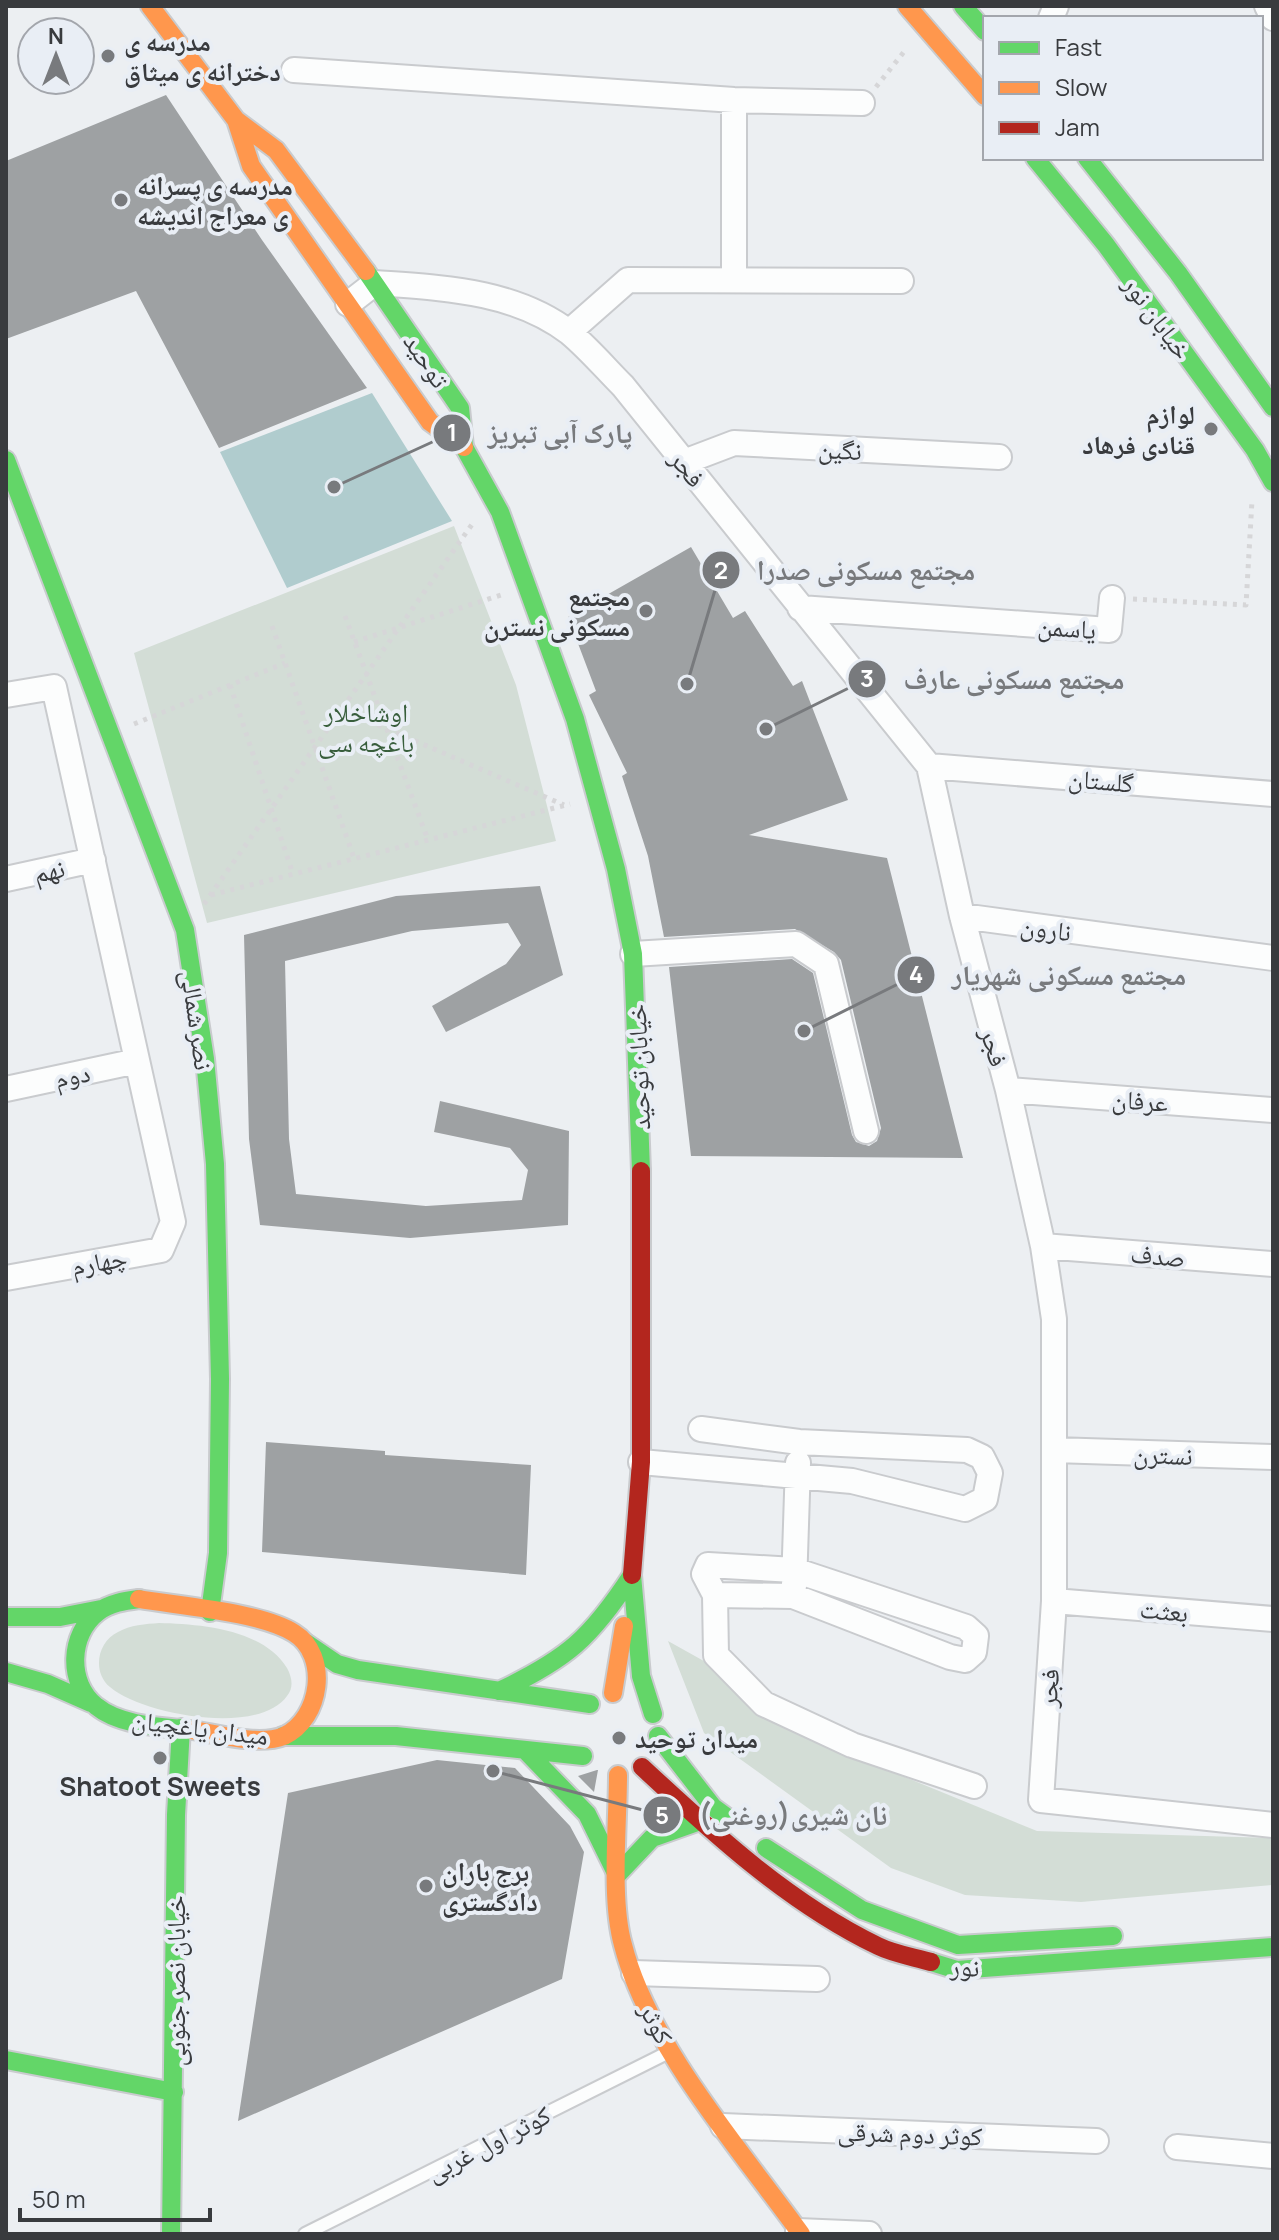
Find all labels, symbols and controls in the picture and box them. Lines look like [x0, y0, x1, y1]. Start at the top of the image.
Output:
north arrow [16, 16, 96, 96]
legend [983, 16, 1263, 160]
text: N [48, 21, 64, 51]
place label: مدرسه ی دخترانه ی میثاق [124, 23, 281, 89]
text: Fast [1055, 30, 1102, 63]
marker: مدرسه ی دخترانه ی میثاق [99, 47, 117, 65]
text: Slow [1055, 70, 1108, 103]
text: Jam [1055, 110, 1100, 143]
place label: مدرسه ی پسرانه ی معراج اندیشه [137, 167, 293, 233]
marker: مدرسه ی پسرانه ی معراج اندیشه [112, 191, 130, 209]
street label: خیابان نور [1115, 267, 1201, 366]
street label: توحید [395, 325, 459, 395]
place label: لوازم قنادی فرهاد [1082, 396, 1195, 462]
callout: پارک آبی تبریز [432, 407, 649, 459]
text: پارک آبی تبریز [487, 413, 632, 451]
text: 1 [447, 415, 457, 448]
marker: لوازم قنادی فرهاد [1202, 420, 1220, 438]
street label: نگین [817, 430, 863, 468]
street label: فجر [661, 441, 714, 494]
callout: مجتمع مسکونی صدرا [701, 544, 991, 596]
text: مجتمع مسکونی صدرا [757, 550, 975, 589]
text: 2 [714, 553, 728, 586]
place label: مجتمع مسکونی نسترن [484, 578, 630, 644]
marker: مجتمع مسکونی نسترن [637, 602, 655, 620]
street label: یاسمن [1037, 607, 1097, 647]
callout: مجتمع مسکونی عارف [847, 653, 1140, 705]
text: مجتمع مسکونی عارف [903, 659, 1125, 698]
text: 3 [860, 661, 874, 694]
park label: اوشاخلار باغچه سی [318, 694, 414, 760]
street label: گلستان [1067, 759, 1135, 801]
street label: نهم [30, 849, 68, 891]
street label: نارون [1018, 907, 1074, 949]
callout: مجتمع مسکونی شهریار [896, 949, 1202, 1001]
text: مجتمع مسکونی شهریار [951, 955, 1186, 994]
text: 4 [909, 957, 923, 990]
street label: نصر شمالی [173, 968, 223, 1072]
street label: خیابان توحید [618, 1003, 658, 1131]
street label: فجر [972, 1022, 1018, 1071]
street label: دوم [51, 1054, 93, 1097]
street label: عرفان [1111, 1080, 1169, 1120]
street label: صدف [1129, 1235, 1187, 1275]
street label: چهارم [68, 1238, 130, 1285]
street label: نسترن [1133, 1435, 1193, 1473]
street label: بعثت [1138, 1590, 1190, 1630]
street label: فجر [1029, 1667, 1067, 1710]
street label: میدان یاغچیان [130, 1701, 270, 1753]
place label: میدان توحید [635, 1720, 758, 1756]
marker: میدان توحید [610, 1729, 628, 1747]
marker: Shatoot Sweets [151, 1749, 169, 1767]
place label: Shatoot Sweets [59, 1768, 261, 1804]
callout: نان شیری(روغنی) [642, 1789, 903, 1841]
text: نان شیری(روغنی) [699, 1795, 887, 1833]
text: 5 [655, 1798, 669, 1831]
place label: برج باران دادگستری [442, 1853, 538, 1919]
marker: برج باران دادگستری [417, 1877, 435, 1895]
street label: خیابان نصر جنوبی [157, 1895, 193, 2067]
street label: نور [948, 1947, 981, 1985]
street label: کوثر [631, 1995, 683, 2050]
street label: کوثر اول غربی [420, 2096, 557, 2190]
street label: کوثر دوم شرقی [837, 2112, 983, 2155]
scale bar [20, 2172, 210, 2222]
text: 50 m [32, 2182, 86, 2215]

